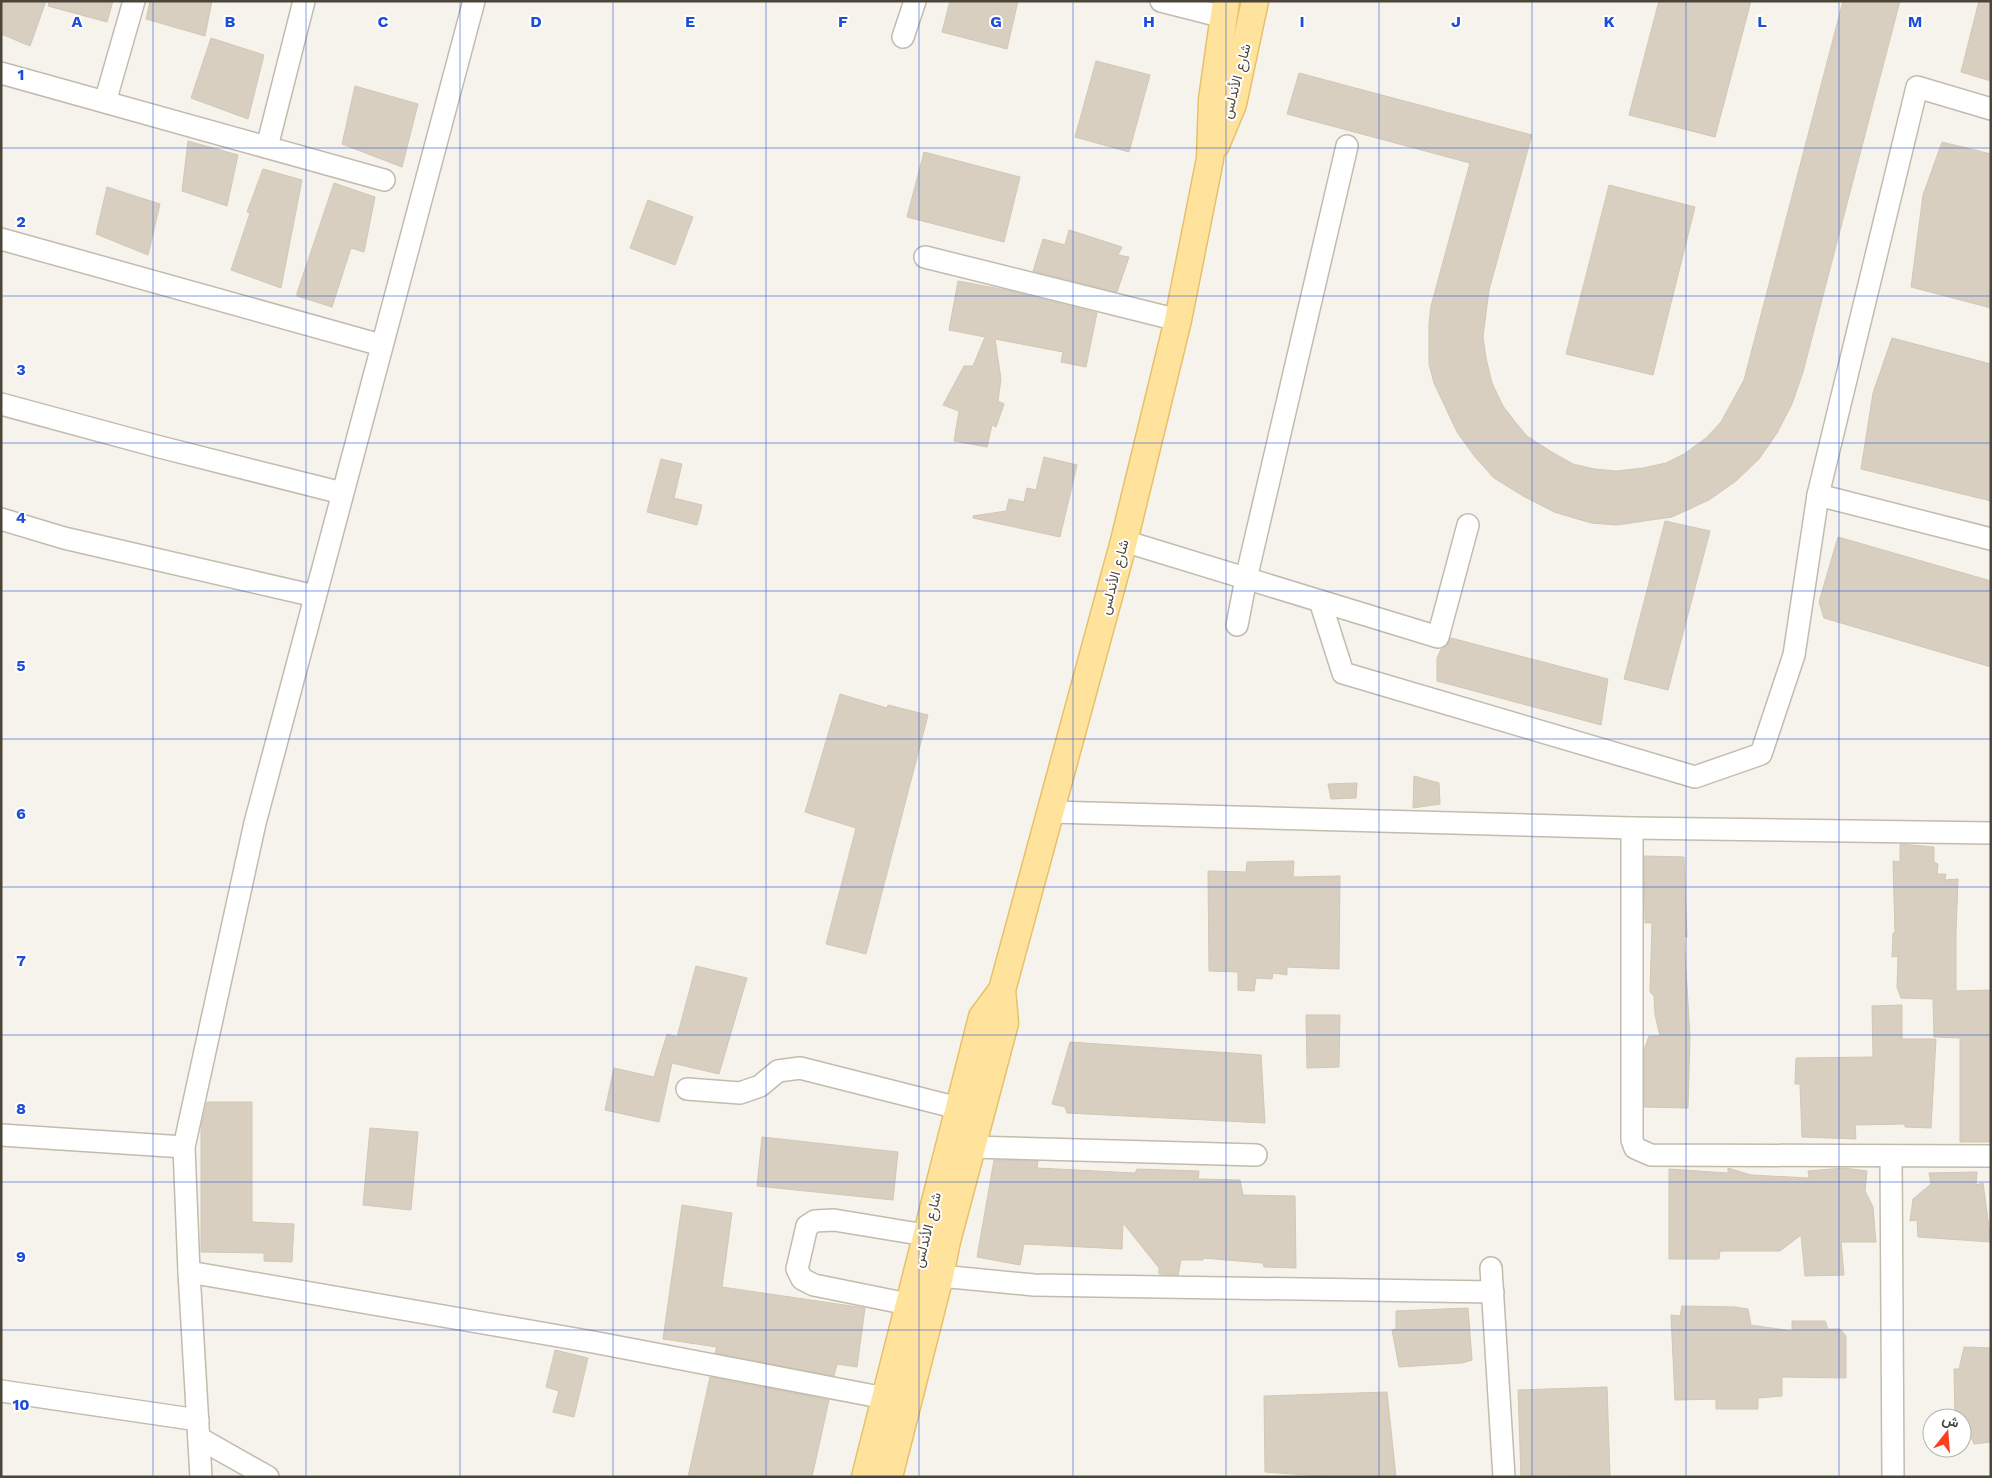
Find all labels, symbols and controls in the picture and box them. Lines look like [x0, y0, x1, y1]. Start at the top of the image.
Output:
text: A [72, 12, 83, 31]
text: B [225, 12, 236, 31]
text: C [378, 12, 389, 31]
text: D [530, 12, 542, 31]
text: E [685, 12, 695, 31]
text: F [838, 12, 848, 31]
text: G [990, 12, 1002, 31]
text: H [1143, 12, 1155, 31]
text: I [1299, 12, 1305, 31]
text: J [1451, 12, 1461, 31]
text: K [1603, 12, 1615, 31]
text: L [1757, 12, 1767, 31]
text: M [1908, 12, 1922, 31]
street label: شارع الأندلس [1218, 42, 1257, 121]
text: 1 [18, 65, 24, 84]
text: 2 [16, 212, 26, 231]
text: 3 [16, 360, 26, 379]
text: 4 [16, 508, 26, 527]
street label: شارع الأندلس [1096, 538, 1135, 617]
text: 5 [16, 656, 26, 675]
text: 6 [16, 804, 26, 823]
text: 7 [16, 951, 26, 970]
text: 8 [16, 1099, 26, 1118]
street label: شارع الأندلس [910, 1191, 947, 1270]
text: 9 [16, 1247, 26, 1266]
text: 10 [12, 1395, 30, 1414]
north arrow [1922, 1408, 1972, 1458]
text: ش [1940, 1410, 1961, 1432]

